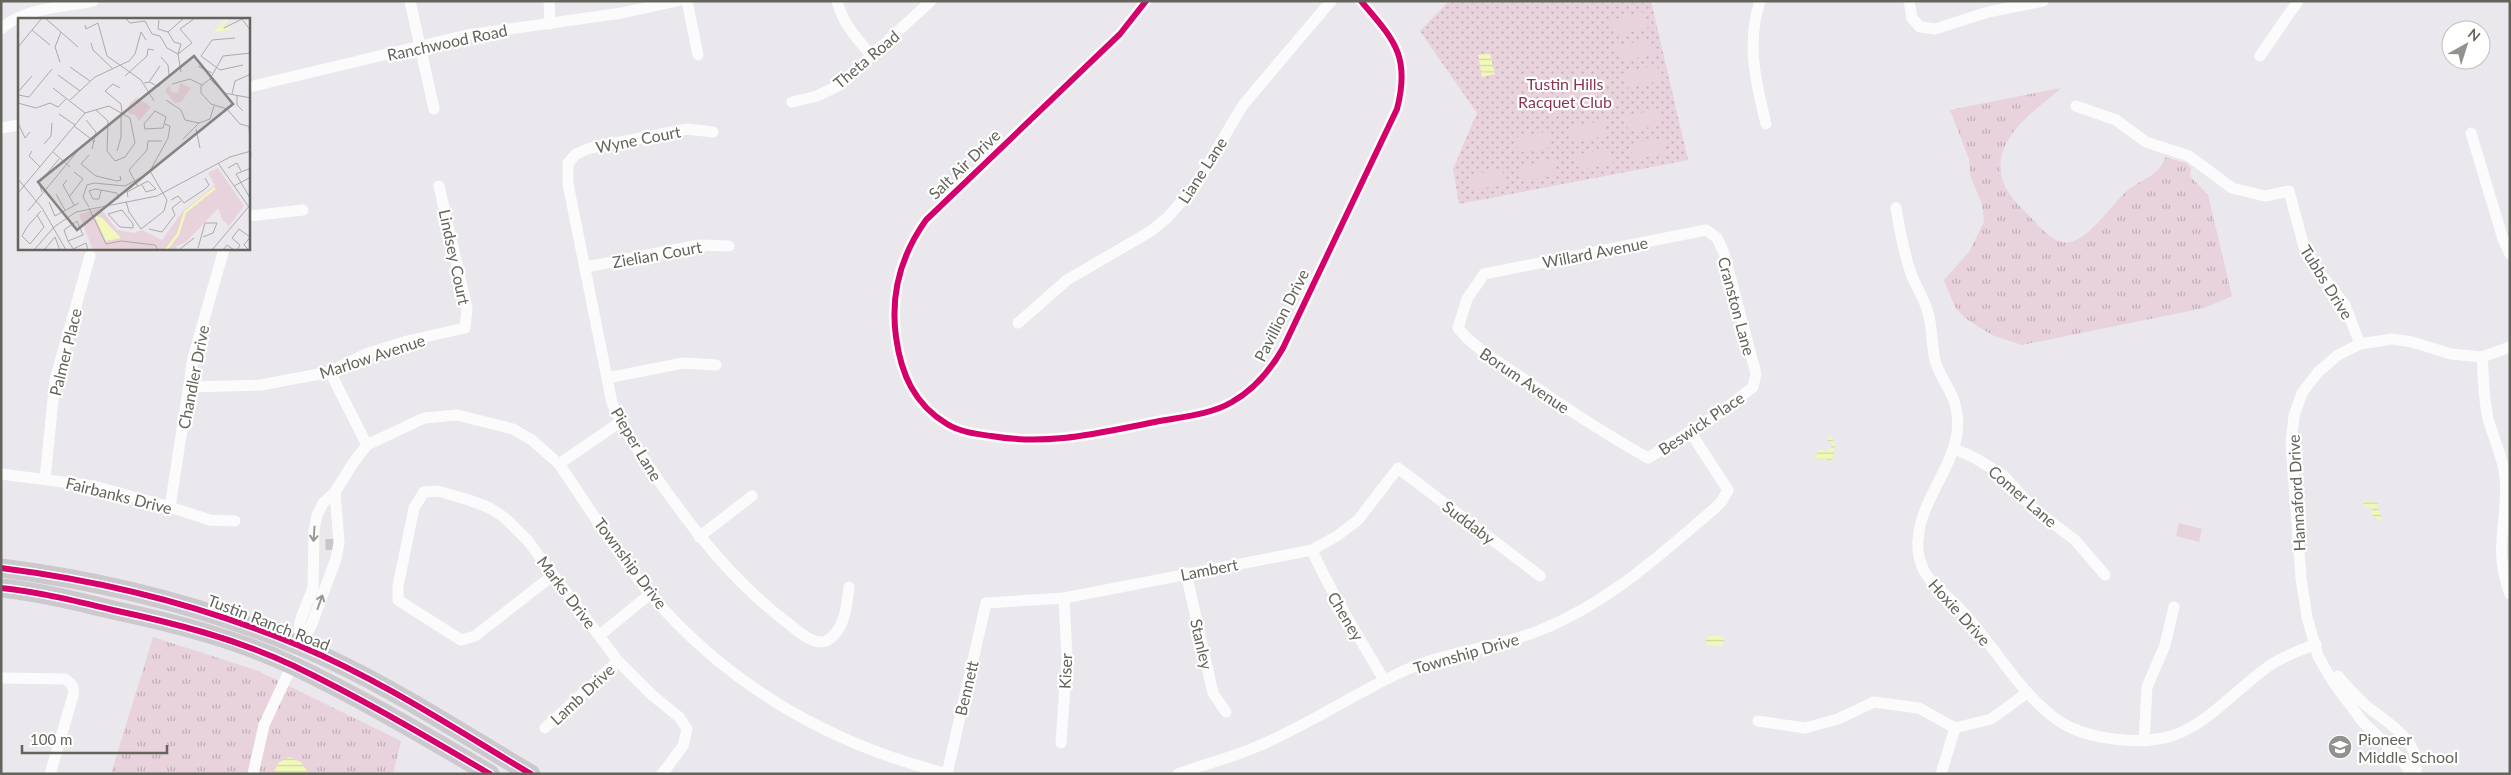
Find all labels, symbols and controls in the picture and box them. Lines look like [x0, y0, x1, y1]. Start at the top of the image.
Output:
inset map [18, 18, 250, 250]
street label: Ranchwood Road [385, 20, 509, 64]
north arrow [2441, 20, 2491, 70]
text: N [2465, 25, 2484, 45]
street label: Theta Road [829, 26, 903, 92]
park label: Tustin Hills Racquet Club [1518, 74, 1612, 111]
street label: Wyne Court [594, 121, 682, 157]
street label: Salt Air Drive [924, 125, 1004, 203]
street label: Liane Lane [1174, 133, 1230, 207]
street label: Lindsey Court [436, 208, 474, 307]
street label: Willard Avenue [1541, 232, 1649, 272]
street label: Zielian Court [611, 237, 703, 271]
street label: Tubbs Drive [2297, 241, 2357, 323]
street label: Cranston Lane [1715, 255, 1759, 357]
street label: Pavillion Drive [1250, 266, 1312, 364]
street label: Palmer Place [45, 306, 85, 398]
street label: Chandler Drive [174, 323, 212, 431]
street label: Marlow Avenue [317, 330, 427, 382]
street label: Borum Avenue [1477, 343, 1573, 417]
street label: Beswick Place [1655, 387, 1747, 459]
street label: Pieper Lane [608, 404, 666, 484]
street label: Hannaford Drive [2283, 434, 2309, 552]
street label: Comer Lane [1985, 461, 2061, 531]
street label: Fairbanks Drive [64, 473, 174, 517]
street label: Suddaby [1439, 496, 1499, 548]
street label: Township Drive [591, 514, 671, 612]
one-way arrow [310, 526, 319, 542]
street label: Marks Drive [534, 552, 600, 632]
street label: Lambert [1179, 554, 1240, 584]
street label: Hoxie Drive [1925, 575, 1995, 649]
street label: Cheney [1324, 588, 1368, 644]
street label: Tustin Ranch Road [205, 590, 333, 654]
one-way arrow [316, 595, 325, 610]
street label: Stanley [1187, 617, 1217, 672]
street label: Township Drive [1411, 629, 1521, 677]
street label: Kiser [1055, 653, 1075, 689]
street label: Bennett [950, 659, 982, 717]
street label: Lamb Drive [546, 660, 618, 728]
scale bar [22, 722, 168, 754]
place label: Pioneer Middle School [2358, 729, 2458, 766]
text: 100 m [30, 730, 72, 748]
school or university icon: Pioneer Middle School [2327, 734, 2353, 760]

